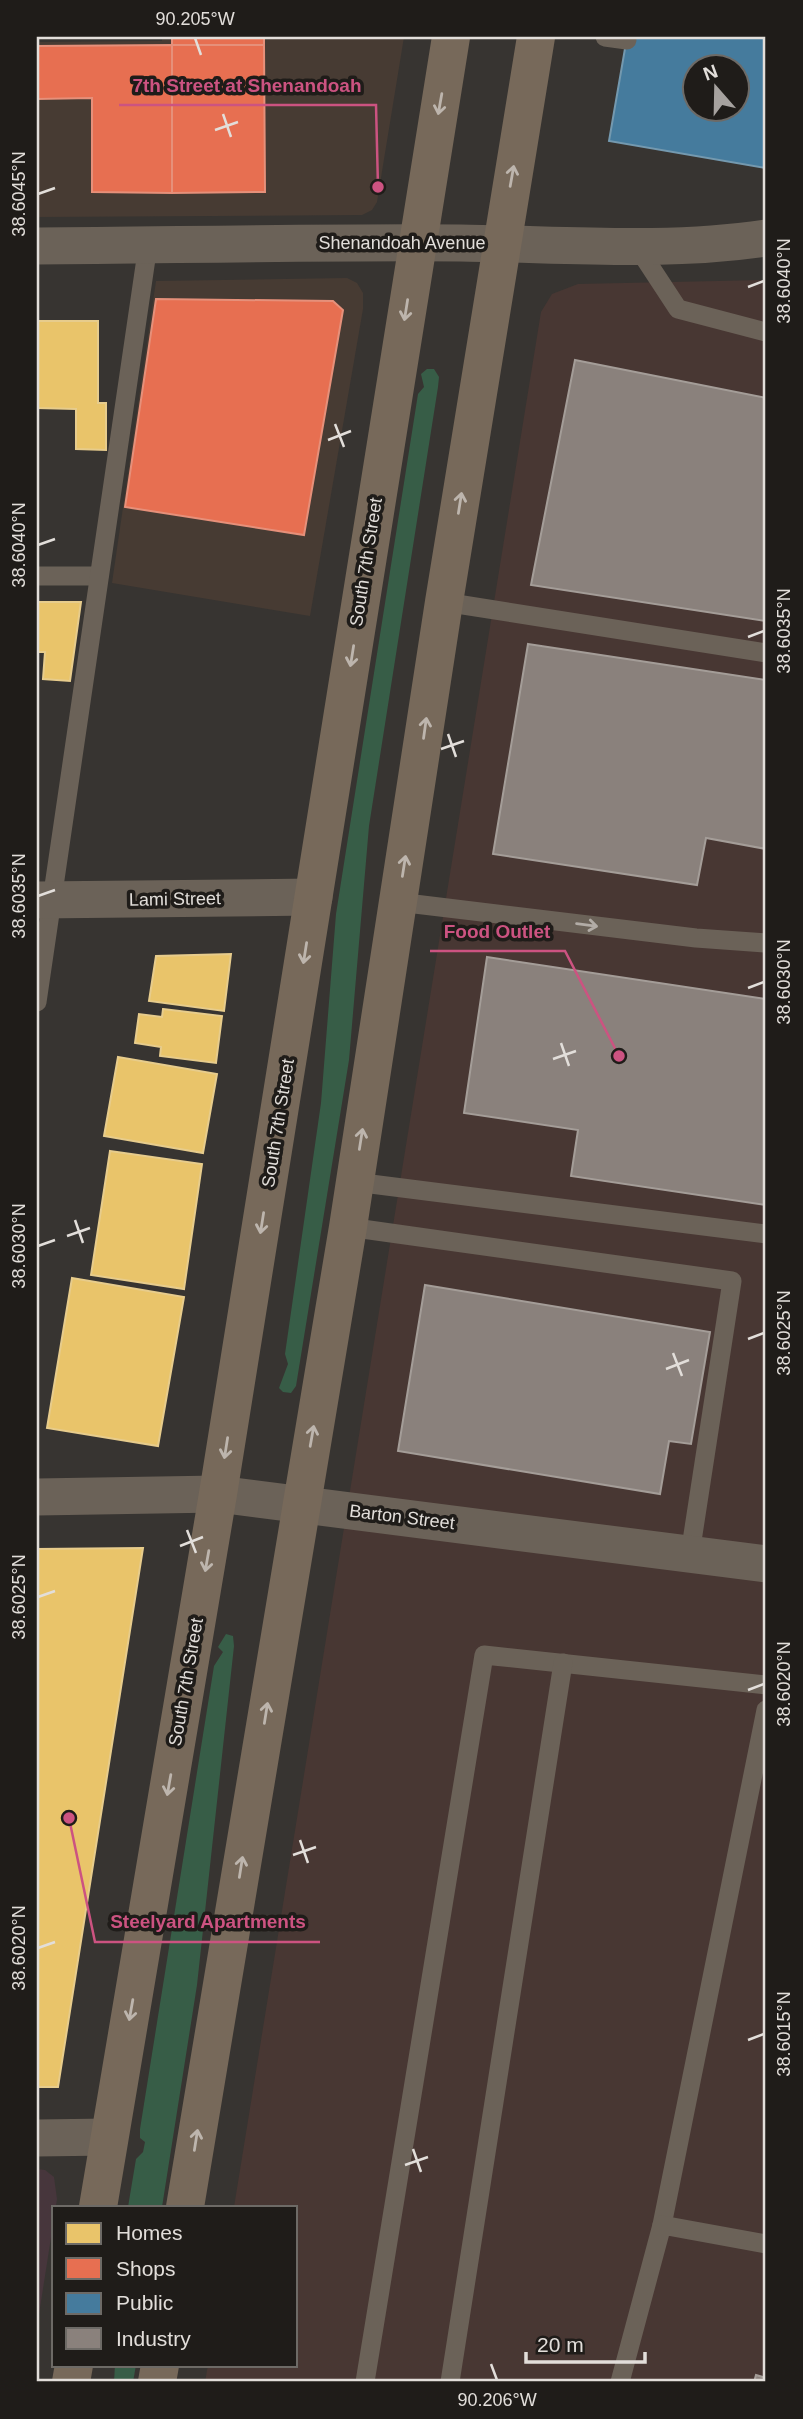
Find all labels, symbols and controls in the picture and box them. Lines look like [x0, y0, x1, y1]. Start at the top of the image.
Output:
text: 90.205°W [155, 9, 235, 29]
north arrow [680, 52, 750, 122]
text: N [700, 60, 720, 85]
callout: 7th Street at Shenandoah [119, 65, 376, 105]
text: 7th Street at Shenandoah [132, 75, 362, 96]
one-way arrow [433, 92, 446, 115]
text: 38.6045°N [9, 151, 29, 237]
one-way arrow [506, 165, 519, 188]
street label: Shenandoah Avenue [319, 233, 485, 253]
text: 38.6040°N [774, 238, 794, 324]
one-way arrow [399, 298, 412, 321]
one-way arrow [453, 492, 466, 515]
street label: South 7th Street [346, 496, 386, 628]
text: 38.6040°N [9, 502, 29, 588]
text: 38.6035°N [774, 588, 794, 674]
one-way arrow [345, 644, 358, 667]
one-way arrow [419, 717, 432, 739]
text: 38.6035°N [9, 853, 29, 939]
one-way arrow [398, 855, 411, 878]
street label: Lami Street [129, 888, 221, 910]
callout: Food Outlet [430, 911, 565, 951]
one-way arrow [575, 919, 598, 932]
text: Food Outlet [444, 921, 551, 942]
text: 38.6030°N [774, 939, 794, 1025]
one-way arrow [298, 941, 311, 964]
street label: South 7th Street [258, 1057, 298, 1189]
one-way arrow [355, 1128, 368, 1151]
text: 38.6030°N [9, 1203, 29, 1289]
one-way arrow [255, 1211, 268, 1234]
text: 38.6025°N [774, 1290, 794, 1376]
one-way arrow [305, 1425, 319, 1448]
one-way arrow [219, 1436, 232, 1459]
street label: Barton Street [348, 1501, 456, 1533]
one-way arrow [200, 1549, 213, 1572]
text: 38.6025°N [9, 1554, 29, 1640]
street label: South 7th Street [165, 1616, 207, 1748]
text: 38.6020°N [774, 1641, 794, 1727]
one-way arrow [260, 1702, 273, 1725]
one-way arrow [162, 1773, 175, 1796]
one-way arrow [235, 1856, 248, 1879]
callout: Steelyard Apartments [95, 1902, 320, 1942]
text: 38.6020°N [9, 1905, 29, 1991]
text: Steelyard Apartments [110, 1911, 306, 1932]
text: 38.6015°N [774, 1991, 794, 2077]
one-way arrow [124, 1998, 137, 2021]
one-way arrow [190, 2129, 203, 2152]
legend [52, 2206, 298, 2366]
text: Homes [116, 2221, 183, 2244]
text: Shops [116, 2257, 176, 2280]
text: Public [116, 2291, 173, 2314]
scale bar [526, 2321, 646, 2365]
text: Industry [116, 2327, 191, 2350]
text: 20 m [537, 2333, 584, 2356]
text: 90.206°W [457, 2390, 537, 2410]

